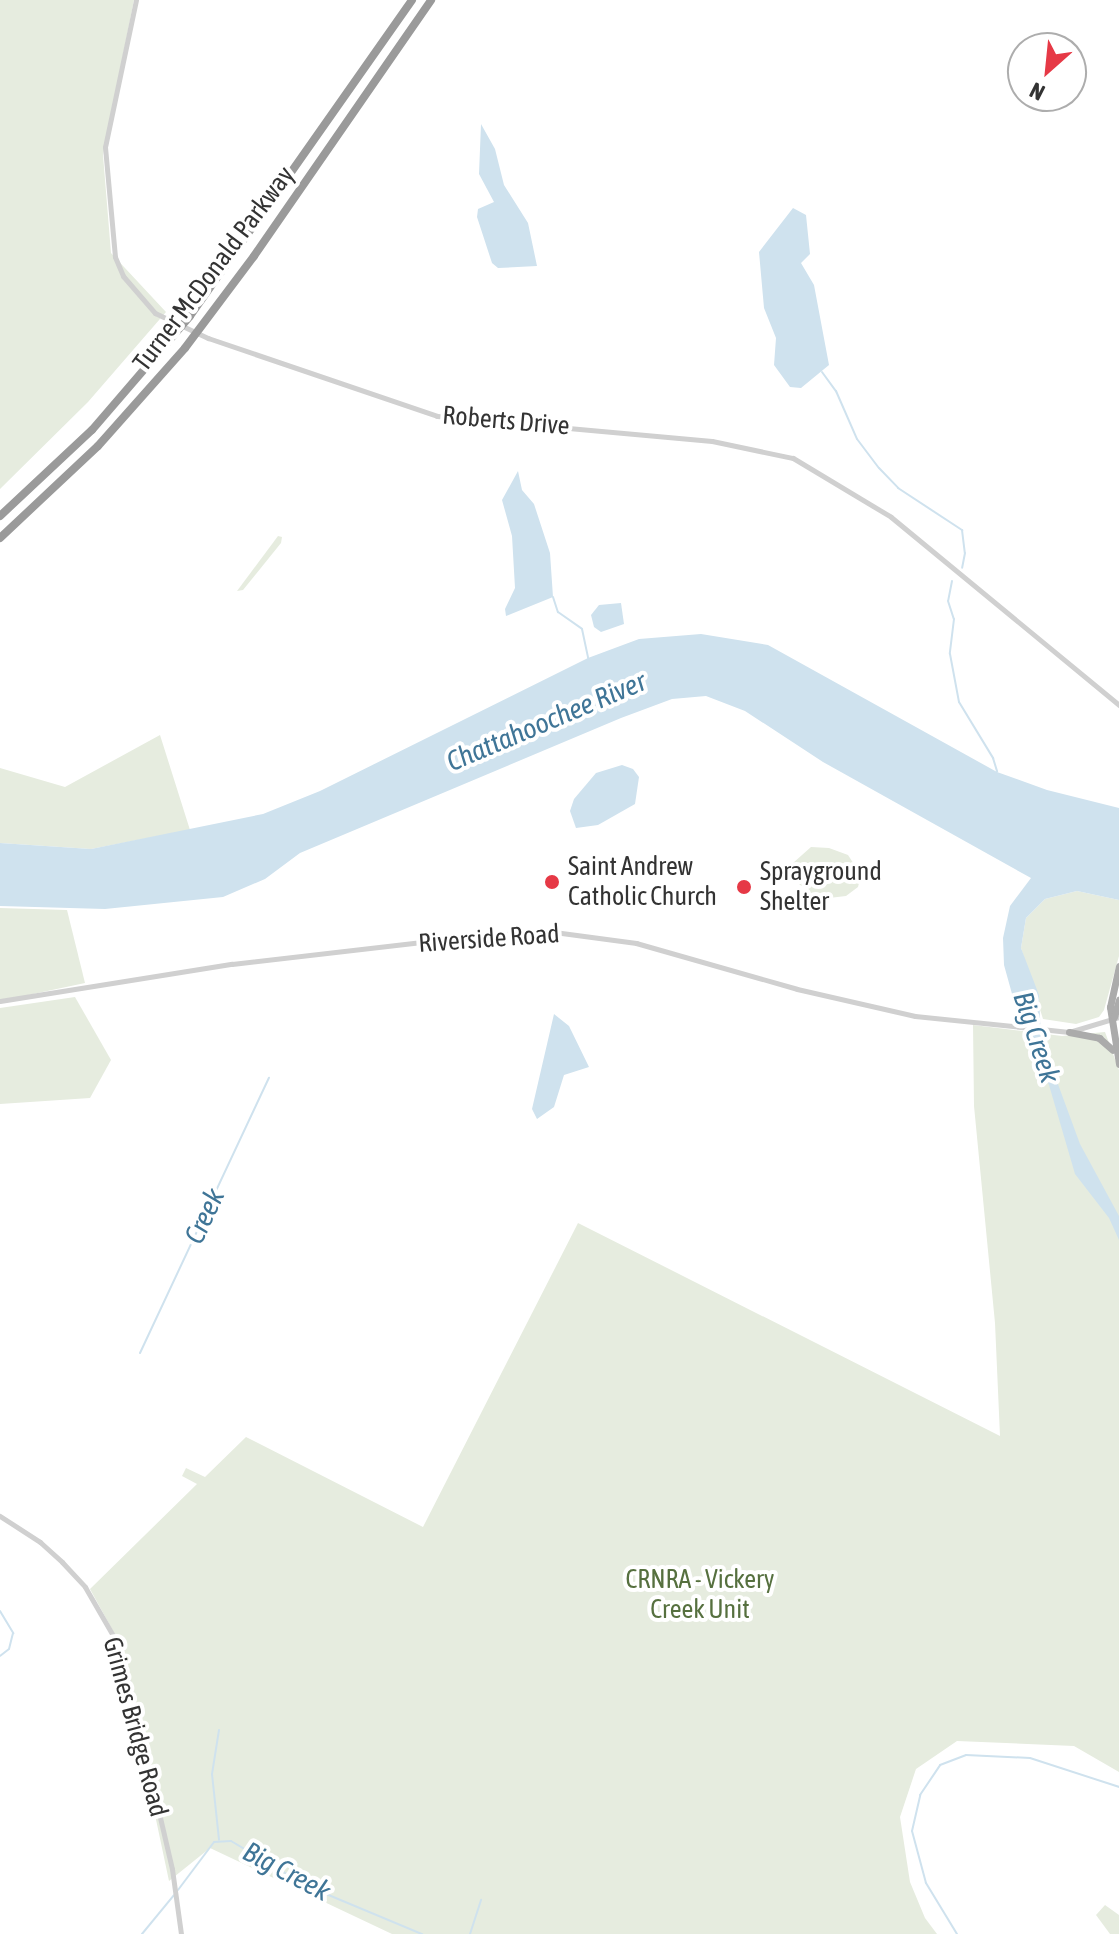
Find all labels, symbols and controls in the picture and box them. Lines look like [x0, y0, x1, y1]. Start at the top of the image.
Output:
north arrow [1007, 32, 1087, 112]
text: N [1025, 77, 1049, 106]
street label: Turner McDonald Parkway [127, 160, 301, 378]
street label: Roberts Drive [441, 400, 571, 442]
water label: Chattahoochee River [441, 664, 651, 778]
place label: Saint Andrew Catholic Church [568, 851, 717, 912]
place label: Sprayground Shelter [760, 856, 882, 918]
marker: Saint Andrew Catholic Church [543, 873, 561, 891]
marker: Sprayground Shelter [735, 878, 753, 896]
street label: Riverside Road [417, 919, 561, 959]
water label: Big Creek [1007, 987, 1067, 1087]
water label: Creek [177, 1183, 231, 1249]
park label: CRNRA - Vickery Creek Unit [626, 1564, 774, 1626]
street label: Grimes Bridge Road [96, 1634, 174, 1820]
water label: Big Creek [238, 1834, 336, 1908]

